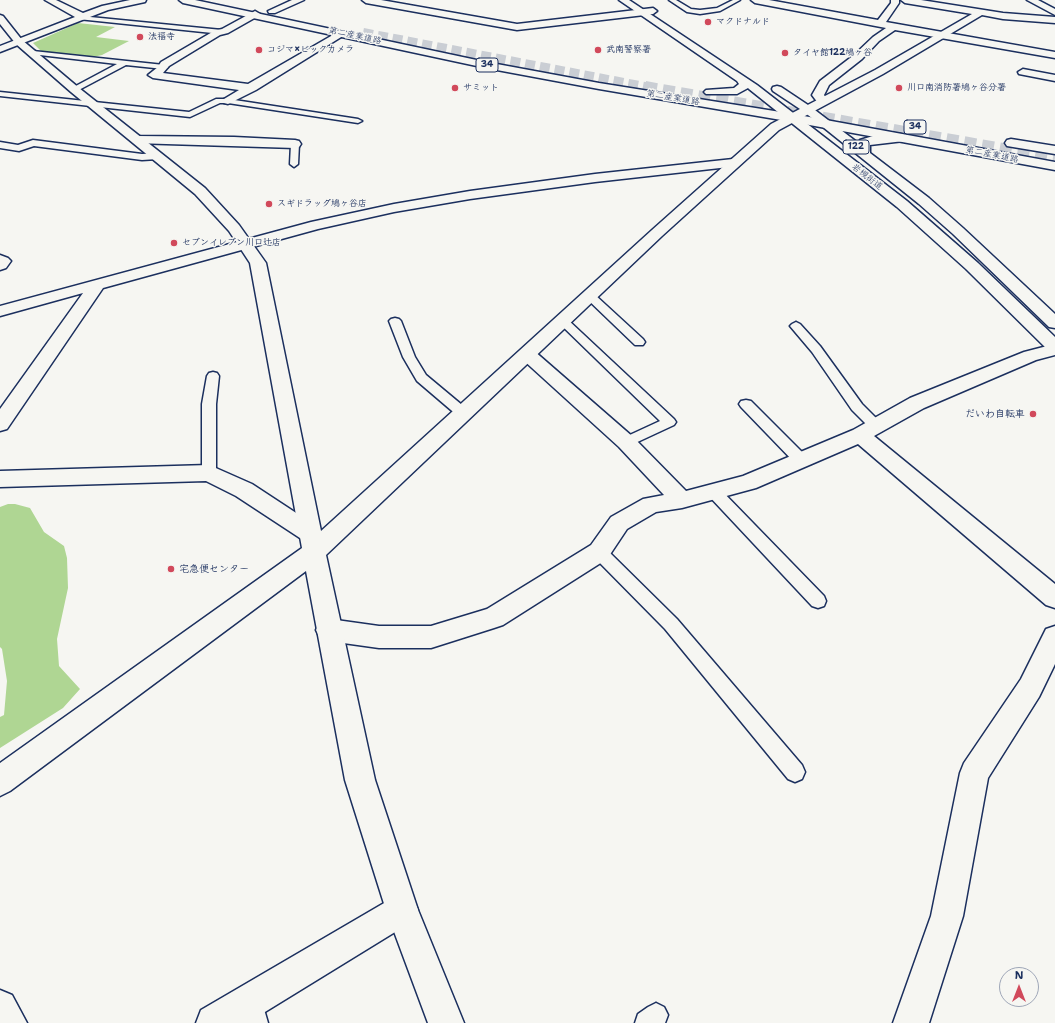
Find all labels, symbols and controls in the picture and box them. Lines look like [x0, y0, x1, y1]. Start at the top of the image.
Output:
marker: マクドナルド [703, 17, 713, 27]
place label: マクドナルド [716, 17, 770, 27]
street label: 第二産業道路 [327, 25, 383, 47]
marker: 法福寺 [135, 32, 145, 42]
place label: 法福寺 [148, 32, 175, 42]
marker: コジマ×ビックカメラ [254, 45, 264, 55]
place label: コジマ×ビックカメラ [267, 45, 354, 55]
marker: 武南警察署 [593, 45, 603, 55]
place label: 武南警察署 [606, 45, 651, 55]
marker: タイヤ館122鳩ヶ谷 [780, 48, 790, 58]
place label: タイヤ館122鳩ヶ谷 [793, 48, 872, 58]
road number: 34 [476, 58, 498, 72]
marker: サミット [450, 83, 460, 93]
place label: サミット [463, 83, 499, 93]
marker: 川口南消防署鳩ヶ谷分署 [894, 83, 904, 93]
place label: 川口南消防署鳩ヶ谷分署 [907, 83, 1006, 93]
street label: 第二産業道路 [645, 88, 701, 108]
road number: 34 [904, 120, 926, 134]
road number: 122 [843, 140, 869, 154]
street label: 第二産業道路 [964, 145, 1020, 165]
street label: 岩槻街道 [849, 162, 885, 192]
marker: スギドラッグ鳩ヶ谷店 [264, 199, 274, 209]
place label: スギドラッグ鳩ヶ谷店 [277, 199, 367, 209]
marker: セブンイレブン川口辻店 [169, 238, 179, 248]
place label: セブンイレブン川口辻店 [182, 238, 281, 248]
place label: だいわ自転車 [965, 408, 1025, 420]
marker: だいわ自転車 [1028, 409, 1038, 419]
place label: 宅急便センター [179, 563, 249, 575]
marker: 宅急便センター [166, 564, 176, 574]
north arrow [999, 967, 1039, 1007]
text: N [1015, 968, 1023, 983]

